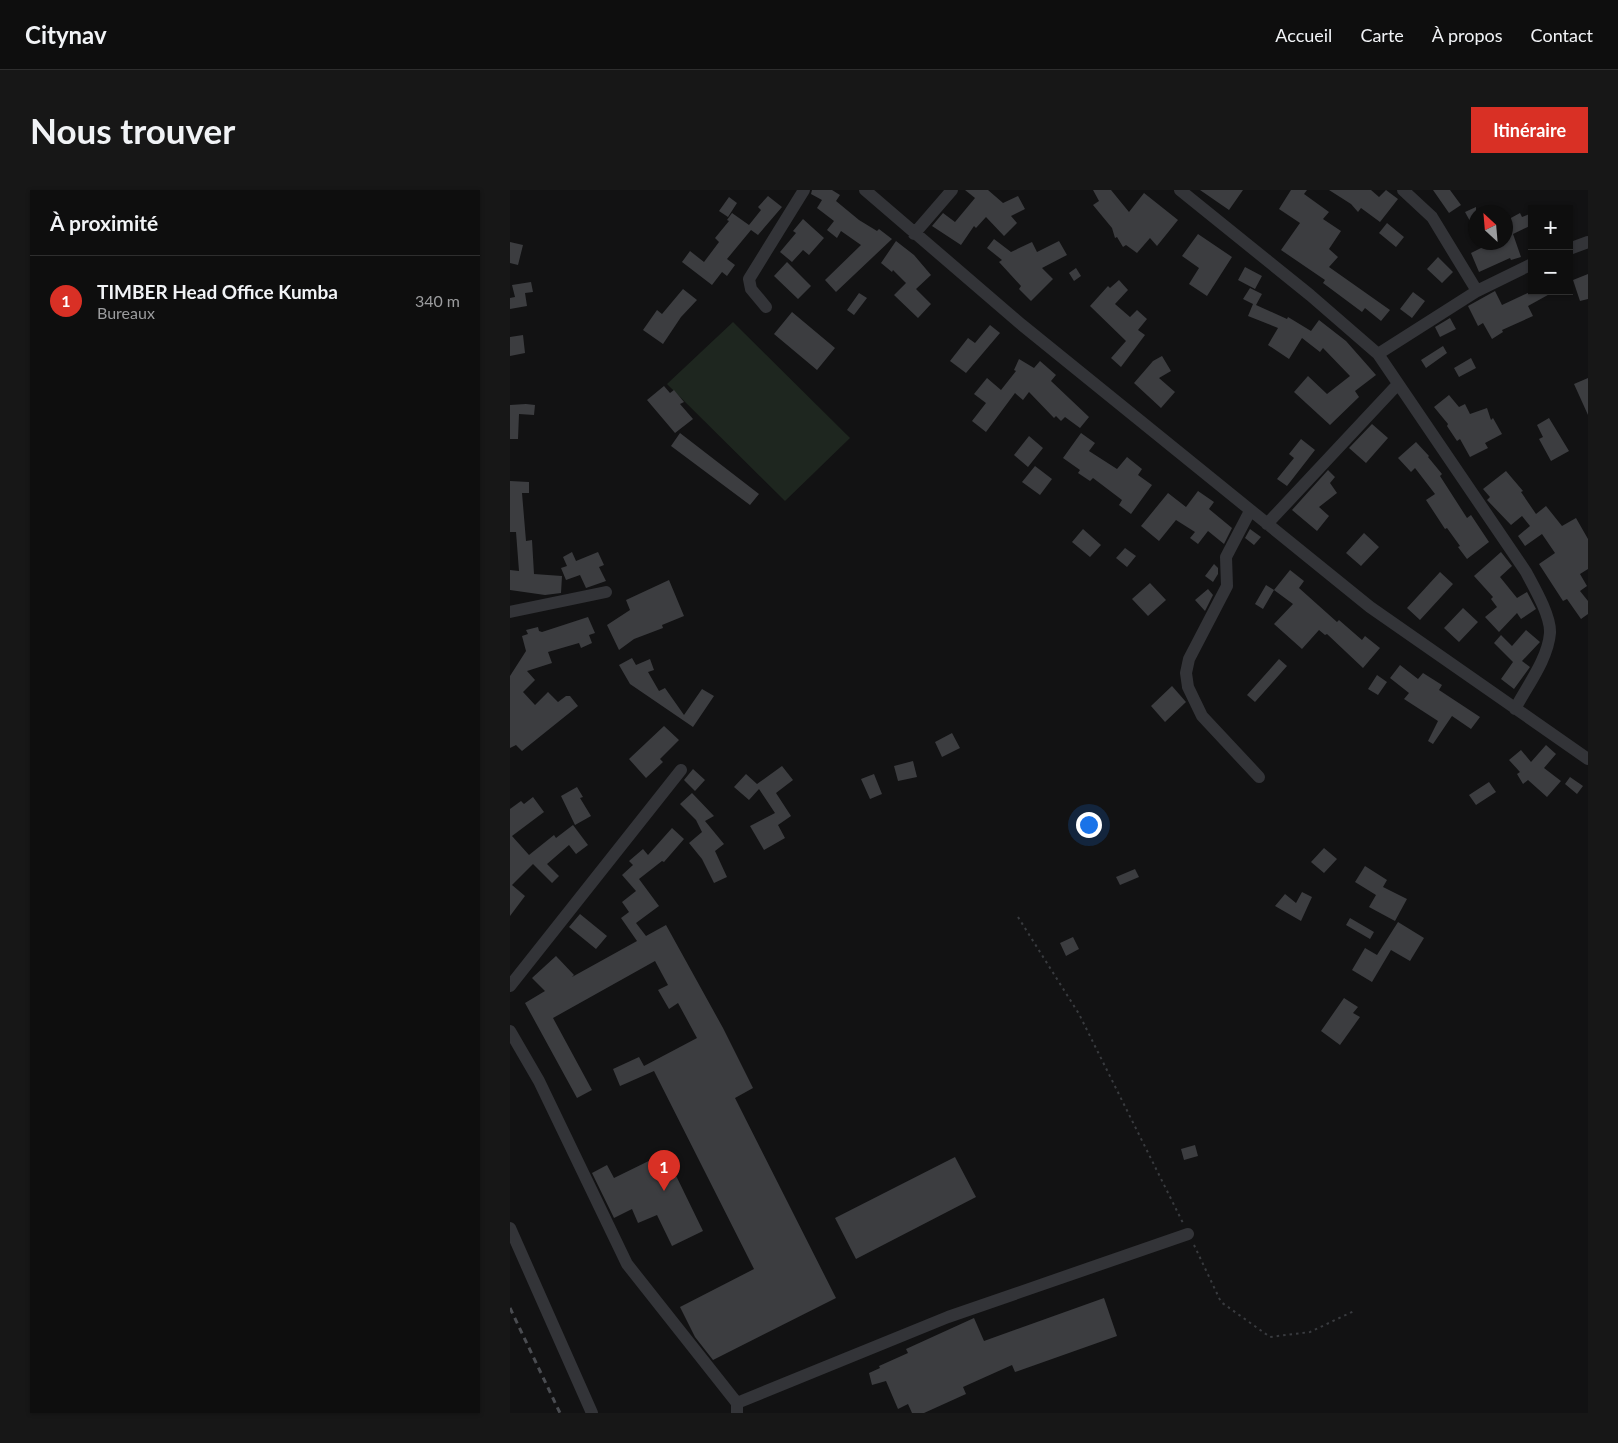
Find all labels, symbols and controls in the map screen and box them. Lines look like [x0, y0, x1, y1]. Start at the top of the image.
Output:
text: Citynav [25, 20, 107, 49]
text: Accueil [1275, 24, 1332, 46]
text: Carte [1360, 24, 1404, 46]
text: À propos [1432, 24, 1503, 46]
text: Contact [1531, 24, 1593, 46]
button: Itinéraire [1471, 107, 1588, 153]
text: Nous trouver [30, 109, 235, 151]
north arrow [1468, 205, 1513, 250]
map controls [1528, 205, 1573, 295]
button: + [1528, 205, 1573, 250]
text: À proximité [50, 210, 158, 235]
button: − [1528, 250, 1573, 295]
text: TIMBER Head Office Kumba [97, 280, 338, 303]
text: 1 [61, 291, 71, 310]
text: 340 m [415, 291, 460, 310]
text: Bureaux [97, 303, 155, 322]
your location [1076, 812, 1102, 838]
pin: 1 [648, 1150, 680, 1191]

